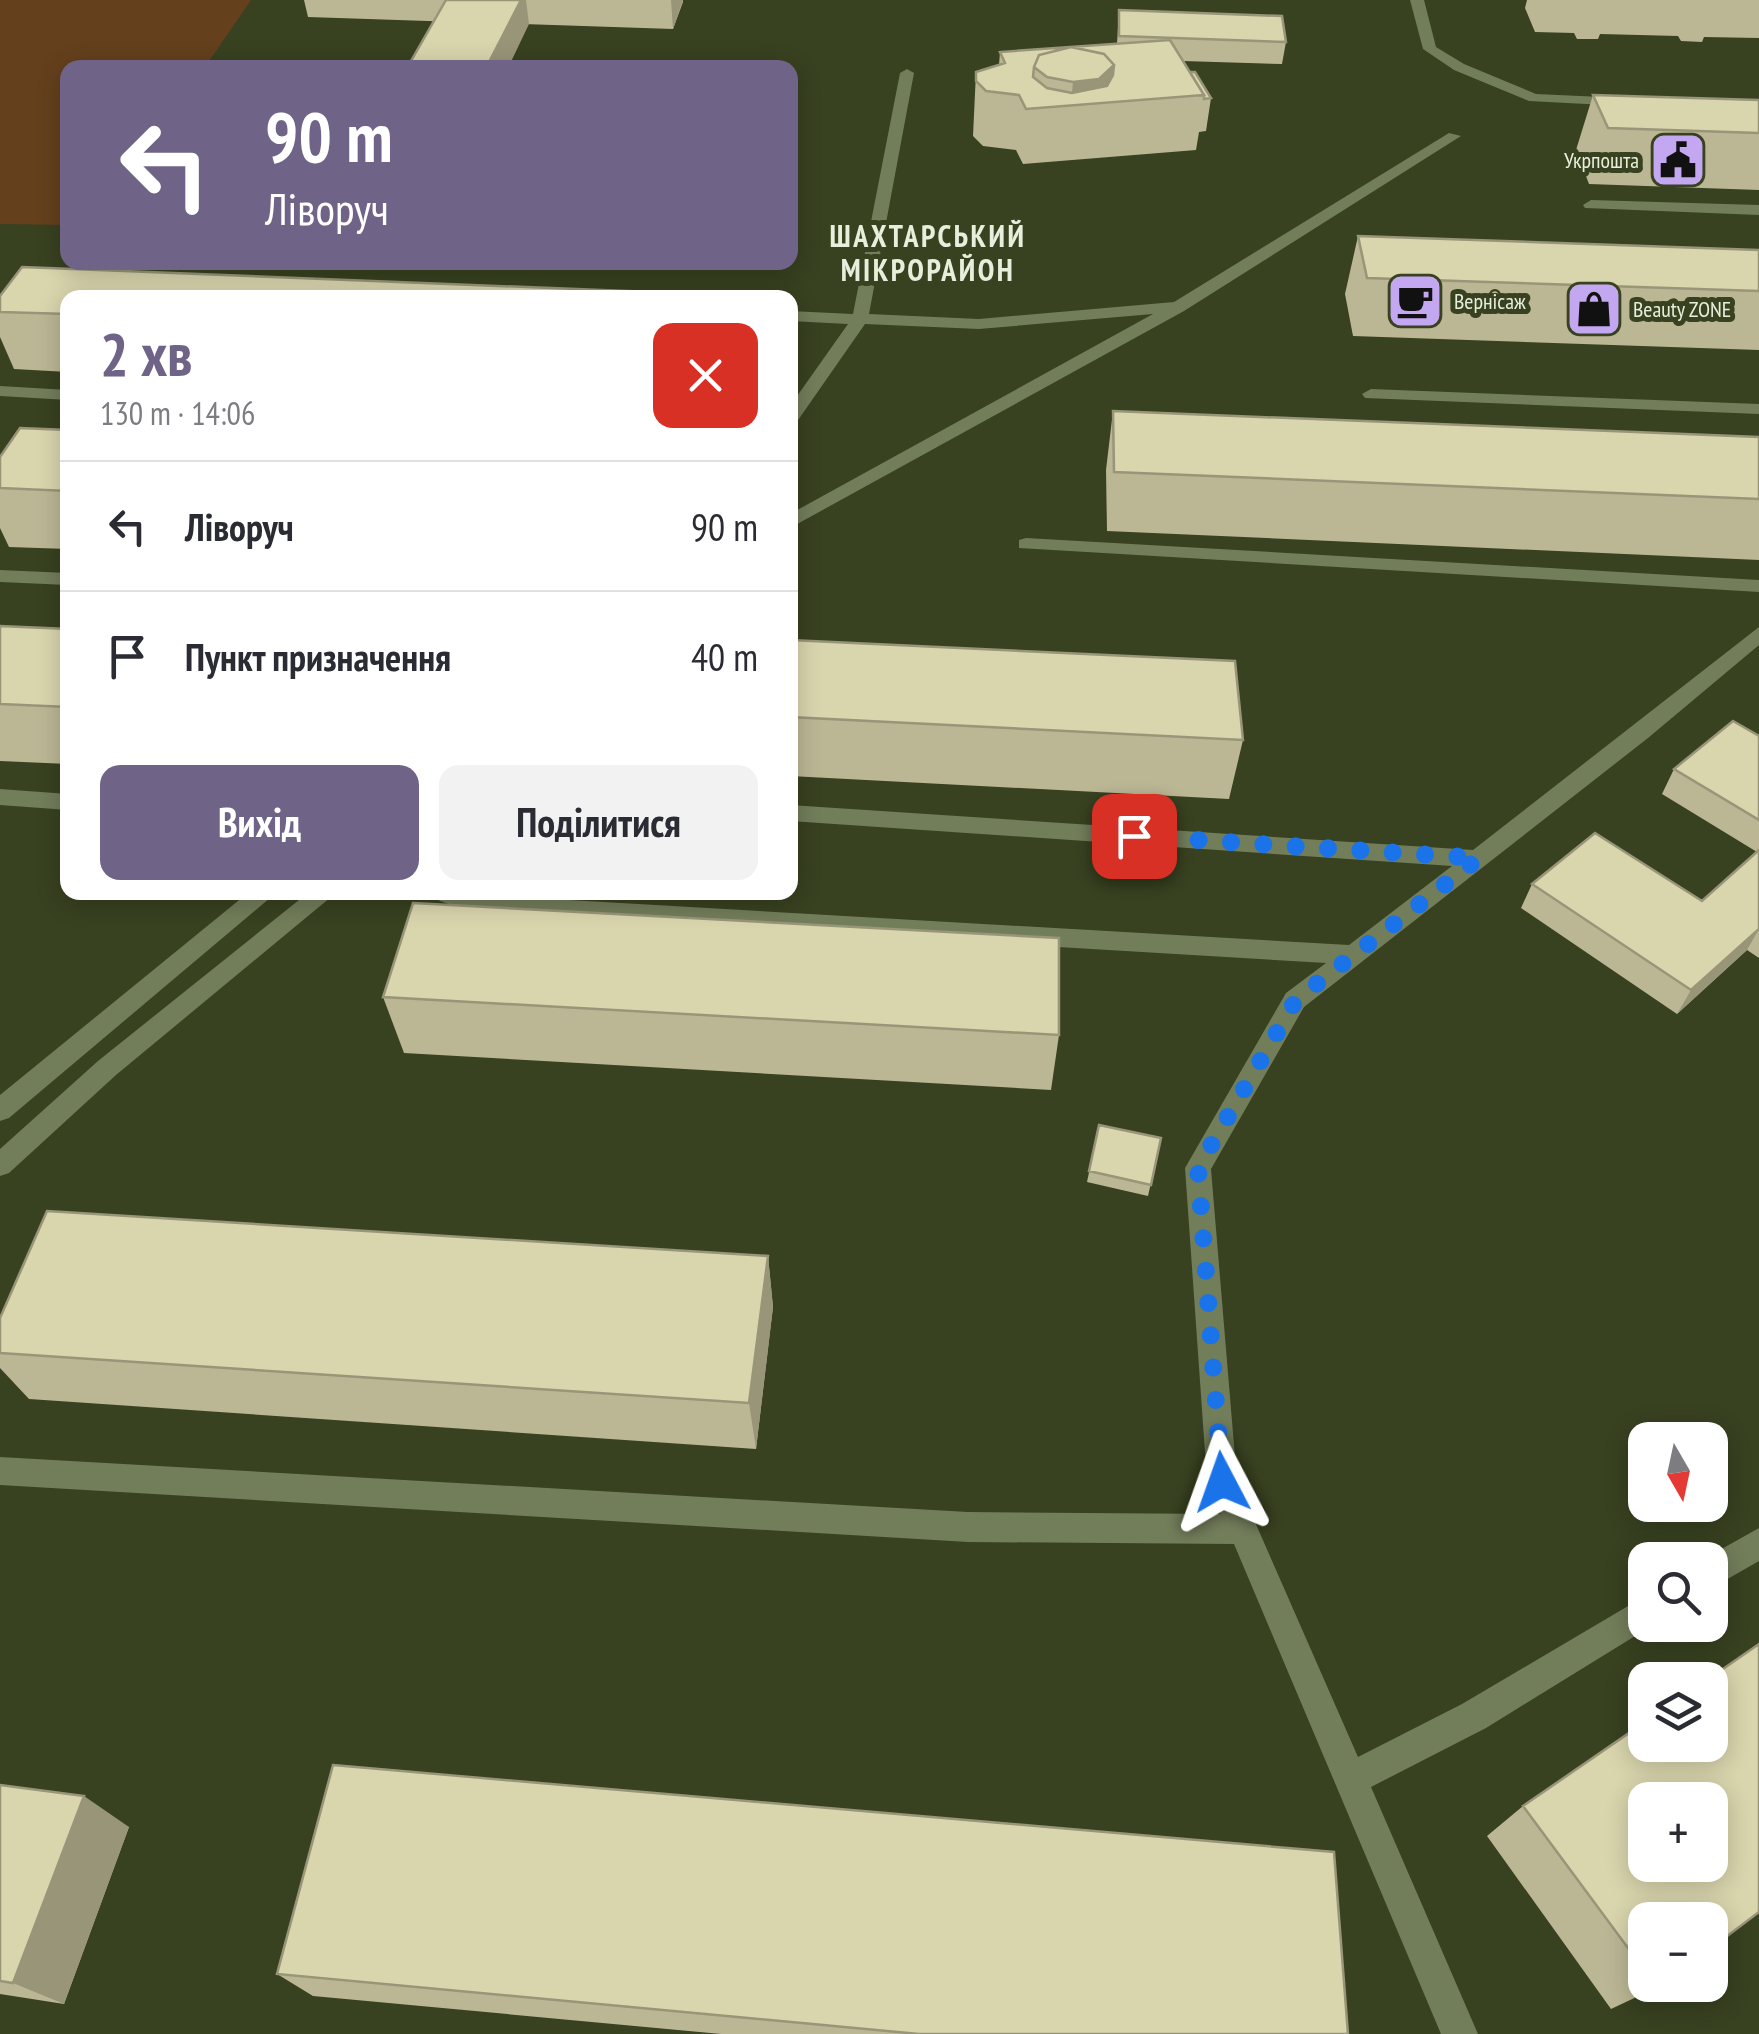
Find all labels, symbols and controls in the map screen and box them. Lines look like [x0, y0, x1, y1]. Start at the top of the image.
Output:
text: 90 m [265, 91, 393, 181]
icon: left [100, 100, 230, 230]
public building icon: Укрпошта [1648, 130, 1708, 190]
place label: Укрпошта [1564, 146, 1639, 174]
text: Ліворуч [265, 179, 389, 237]
district label: ШАХТАРСЬКИЙ МІКРОРАЙОН [830, 216, 1026, 289]
cafe icon: Вернісаж [1385, 271, 1445, 331]
shop icon: Beauty ZONE [1564, 279, 1624, 339]
place label: Вернісаж [1454, 287, 1526, 315]
place label: Beauty ZONE [1633, 295, 1731, 323]
text: 2 хв [100, 315, 192, 393]
button: close [653, 323, 758, 428]
text: 130 m · 14:06 [100, 392, 255, 434]
icon: left [100, 499, 155, 554]
text: Ліворуч [185, 502, 294, 551]
text: 90 m [691, 502, 758, 551]
icon: arrive [100, 629, 155, 684]
text: Пункт призначення [185, 632, 451, 681]
text: 40 m [691, 632, 758, 681]
button: Вихід [100, 765, 419, 880]
button: Поділитися [439, 765, 758, 880]
pin [1092, 794, 1177, 879]
icon: arrive [1107, 809, 1162, 864]
north arrow [1628, 1422, 1728, 1522]
map controls [1628, 1422, 1728, 2002]
position arrow [1170, 1430, 1274, 1534]
button: search [1628, 1542, 1728, 1642]
button: layers [1628, 1662, 1728, 1762]
button: + [1628, 1782, 1728, 1882]
button: − [1628, 1902, 1728, 2002]

